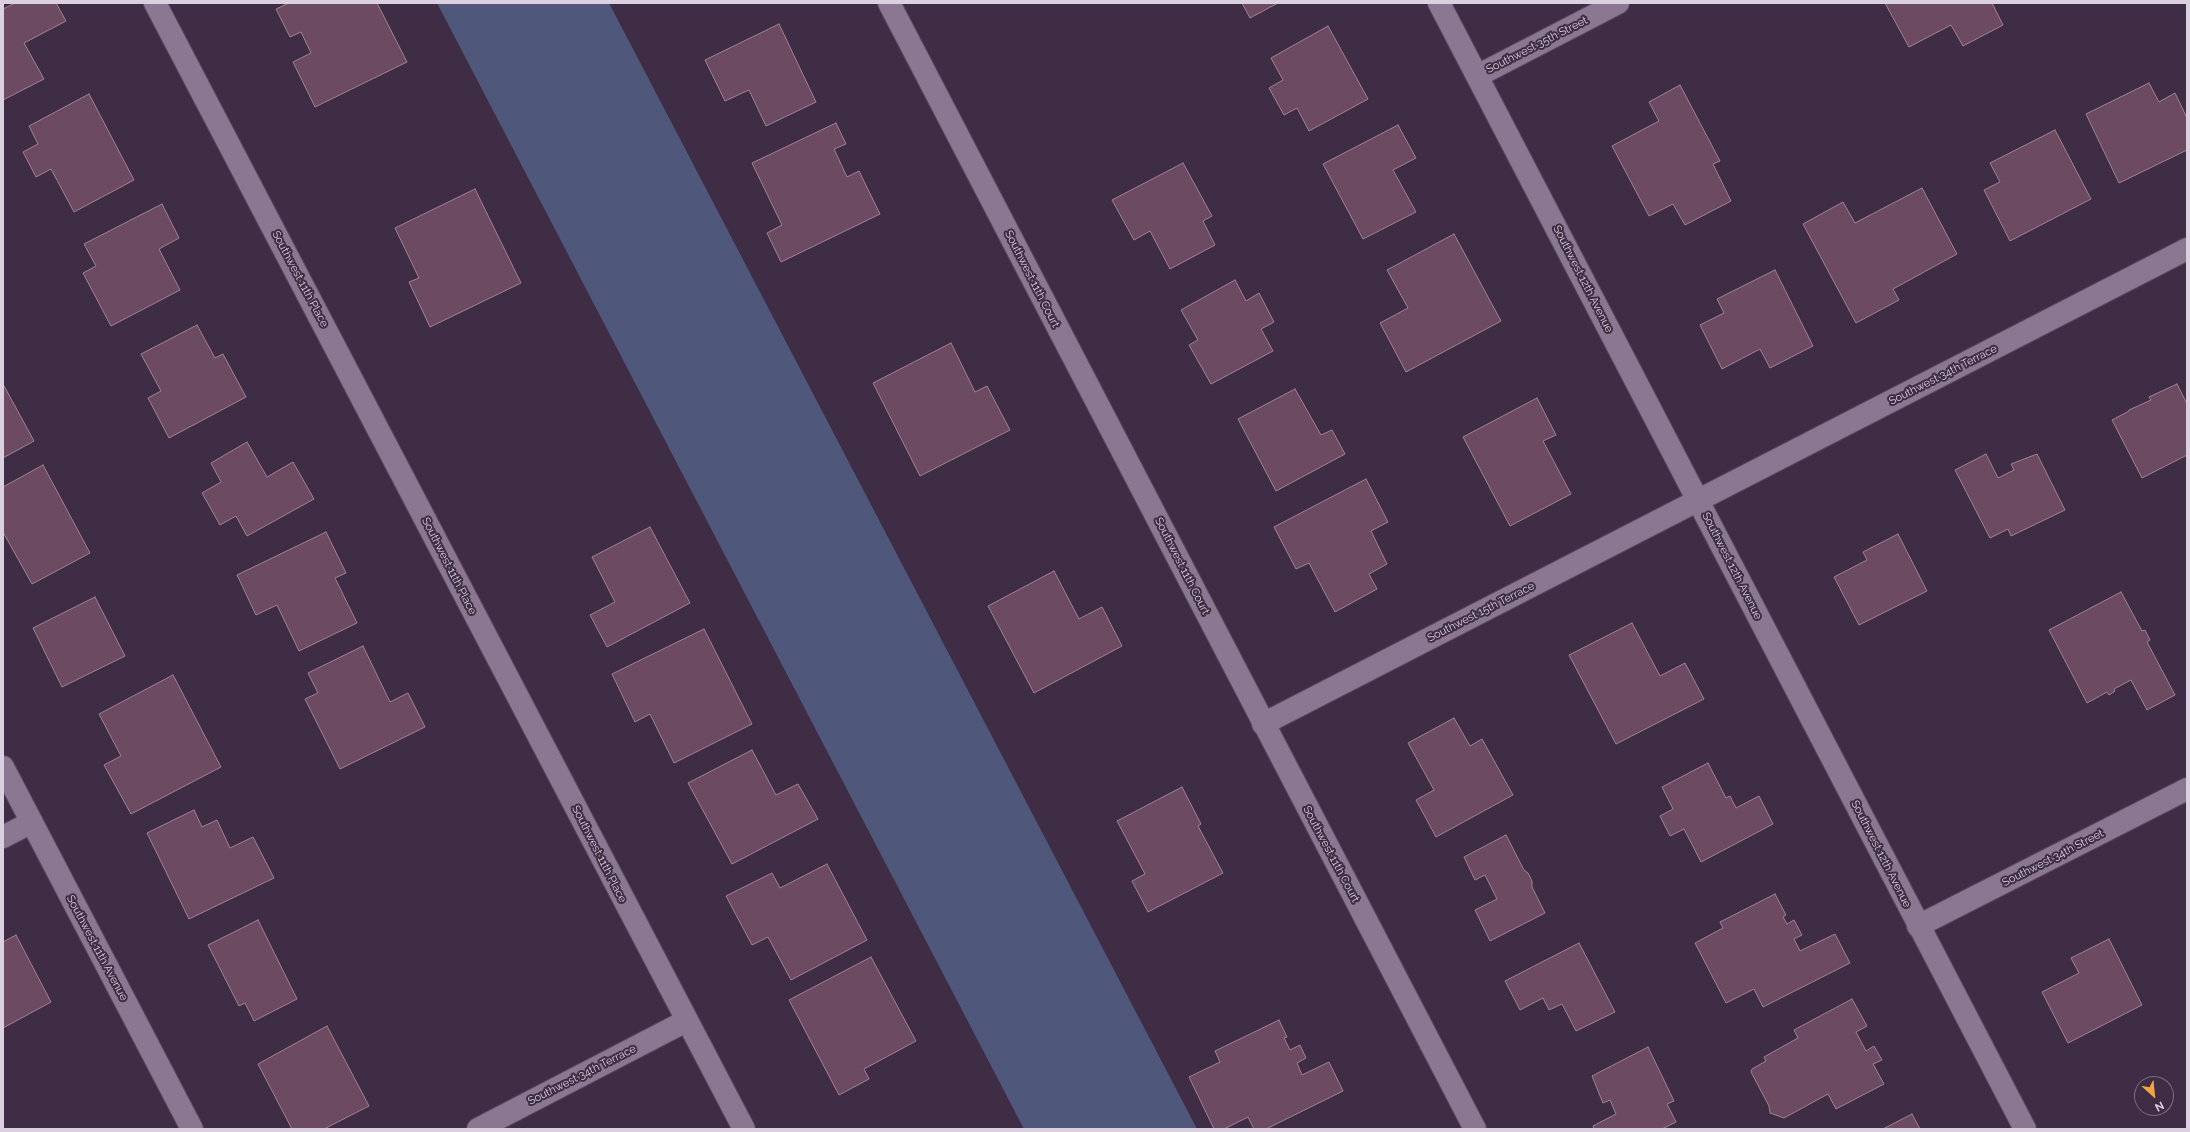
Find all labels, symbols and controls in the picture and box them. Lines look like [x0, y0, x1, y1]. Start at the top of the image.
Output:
street label: Southwest 35th Street [1484, 14, 1590, 76]
street label: Southwest 12th Avenue [1550, 223, 1616, 335]
street label: Southwest 11th Court [1002, 228, 1062, 330]
street label: Southwest 11th Place [269, 229, 331, 329]
street label: Southwest 34th Terrace [1887, 342, 1999, 408]
street label: Southwest 12th Avenue [1699, 510, 1765, 622]
street label: Southwest 11th Place [419, 515, 479, 617]
street label: Southwest 11th Court [1152, 515, 1212, 617]
street label: Southwest 15th Terrace [1425, 579, 1537, 645]
street label: Southwest 12th Avenue [1848, 798, 1914, 910]
street label: Southwest 11th Place [569, 803, 629, 905]
street label: Southwest 11th Court [1300, 804, 1362, 904]
street label: Southwest 34th Street [2000, 827, 2106, 889]
street label: Southwest 11th Avenue [64, 893, 130, 1003]
street label: Southwest 34th Terrace [526, 1042, 638, 1108]
north arrow [2134, 1076, 2174, 1116]
text: N [2153, 1099, 2166, 1114]

